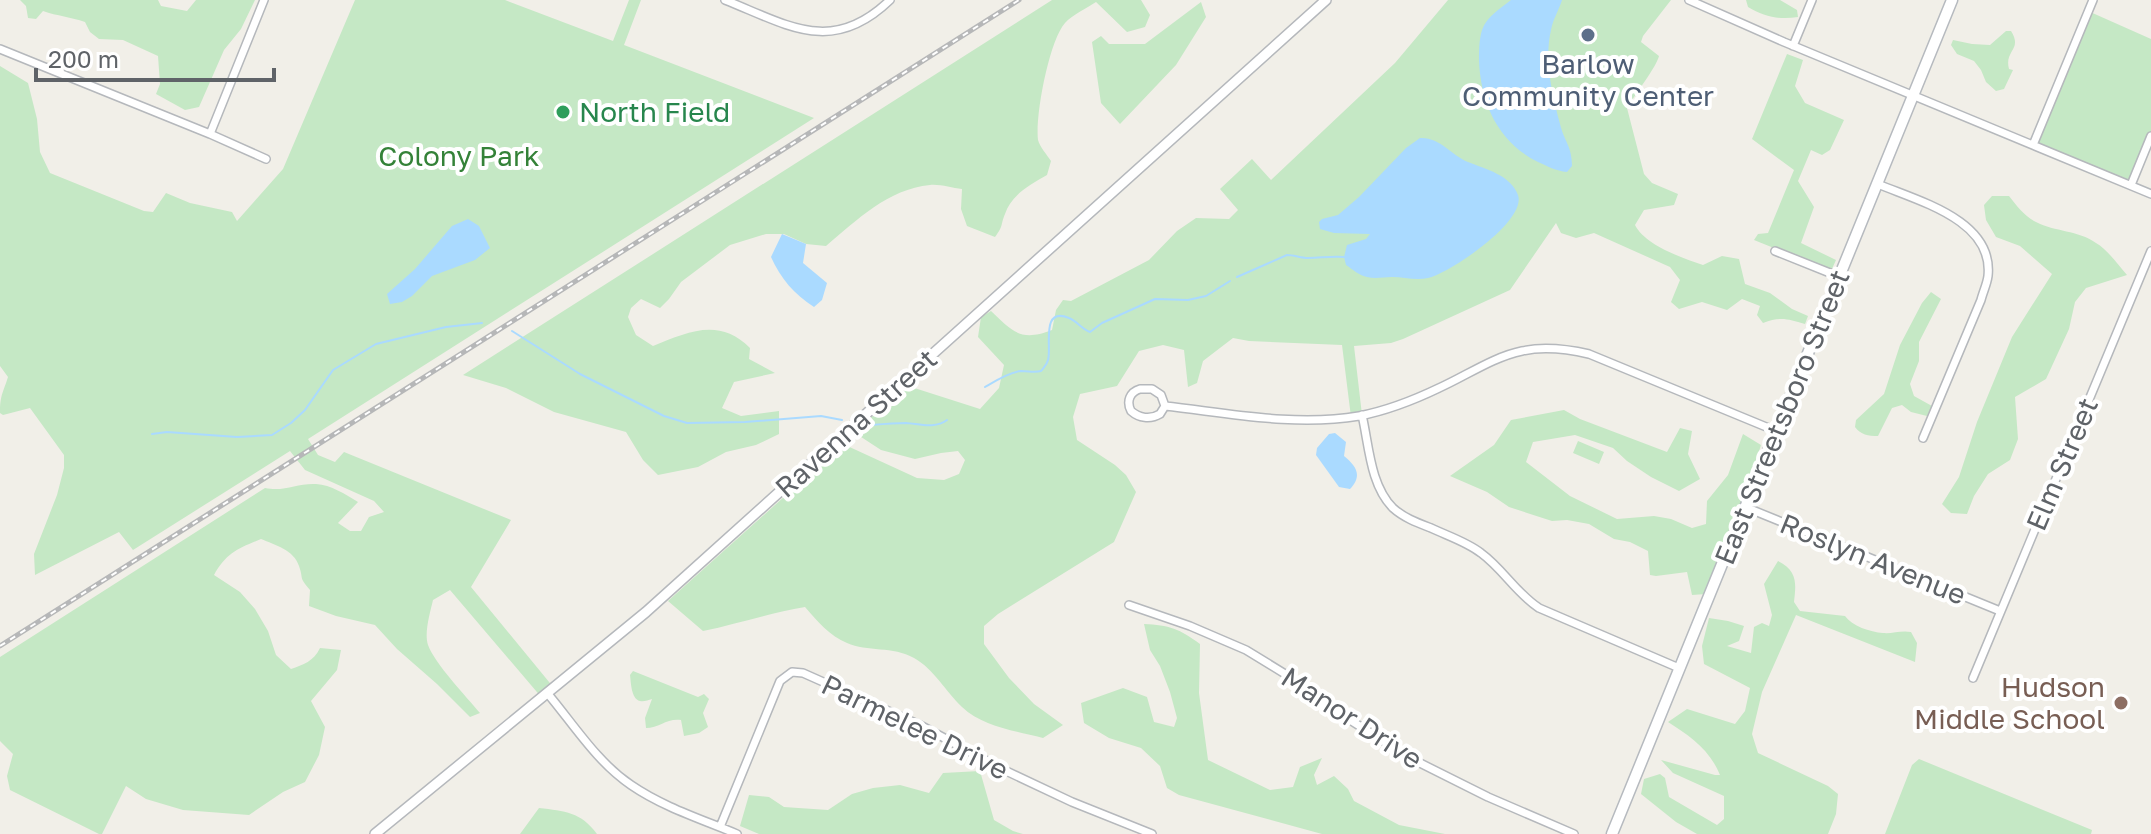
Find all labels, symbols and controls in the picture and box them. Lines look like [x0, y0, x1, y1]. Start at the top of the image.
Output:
marker: Barlow Community Center [1579, 26, 1597, 44]
scale bar [36, 32, 274, 82]
text: 200 m [48, 44, 119, 73]
place label: Barlow Community Center [1462, 47, 1714, 112]
place label: North Field [579, 95, 730, 128]
marker: North Field [554, 103, 572, 121]
park label: Colony Park [378, 139, 540, 172]
street label: East Streetsboro Street [1707, 265, 1856, 569]
street label: Ravenna Street [768, 342, 943, 504]
street label: Elm Street [2019, 393, 2104, 535]
street label: Roslyn Avenue [1775, 506, 1971, 611]
street label: Manor Drive [1276, 660, 1429, 775]
street label: Parmelee Drive [817, 667, 1014, 786]
place label: Hudson Middle School [1914, 670, 2105, 735]
marker: Hudson Middle School [2112, 694, 2130, 712]

